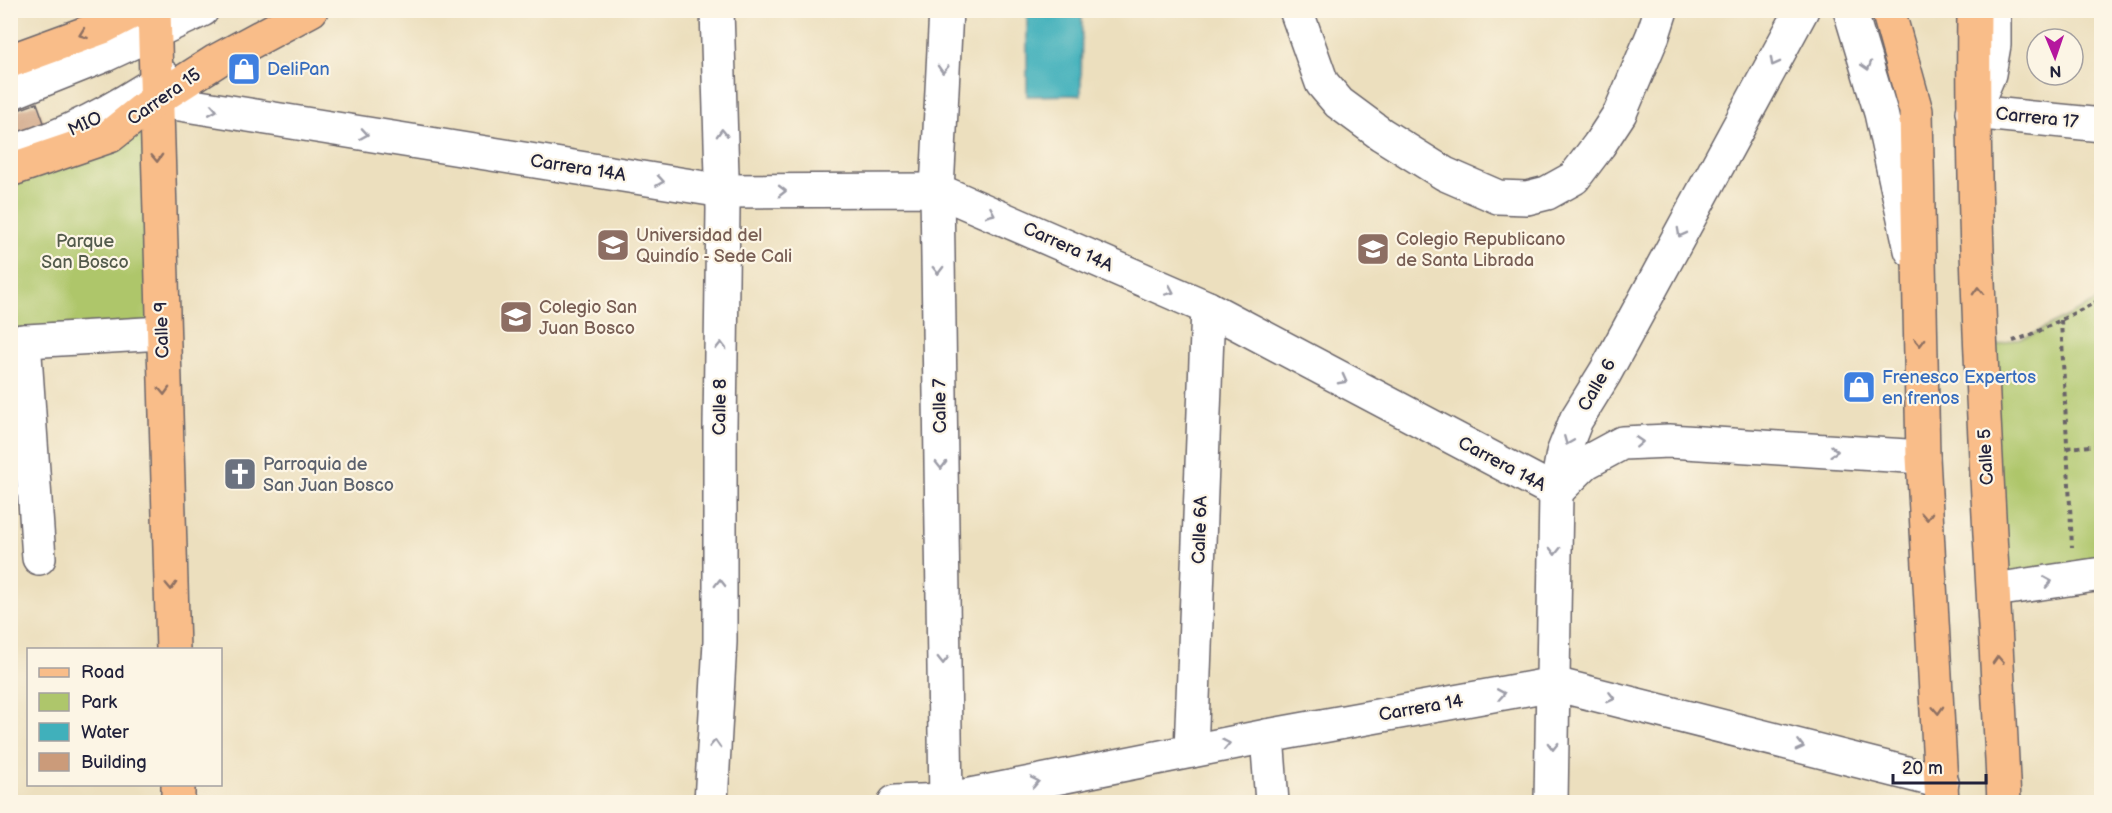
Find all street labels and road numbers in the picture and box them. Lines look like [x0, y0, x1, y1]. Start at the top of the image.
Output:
street label: Carrera 15 [123, 64, 205, 130]
street label: Carrera 17 [1994, 103, 2080, 133]
street label: MIO [65, 107, 105, 141]
street label: Carrera 14A [529, 150, 627, 186]
street label: Carrera 14A [1020, 218, 1116, 276]
street label: Calle 9 [151, 301, 173, 359]
street label: Calle 6 [1574, 355, 1620, 415]
street label: Calle 8 [709, 378, 731, 436]
street label: Calle 7 [929, 378, 951, 434]
street label: Calle 5 [1974, 428, 1998, 486]
street label: Carrera 14A [1454, 432, 1550, 496]
street label: Calle 6A [1188, 495, 1212, 565]
street label: Carrera 14 [1377, 690, 1465, 726]

